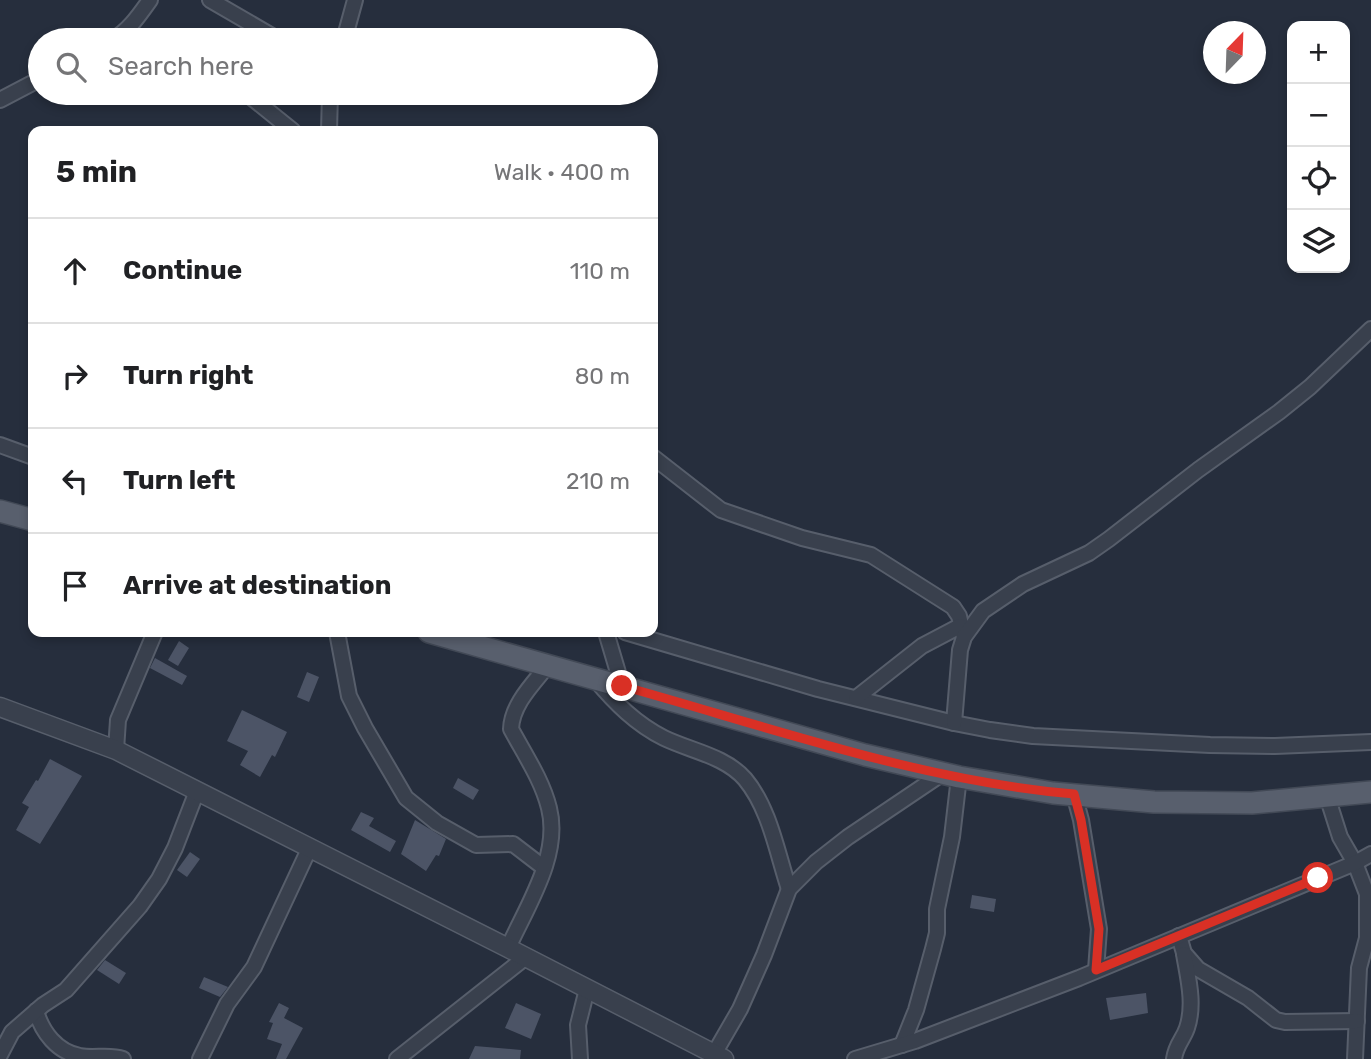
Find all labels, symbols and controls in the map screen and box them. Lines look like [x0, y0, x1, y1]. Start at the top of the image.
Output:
north arrow [1203, 21, 1266, 84]
map controls [1287, 21, 1350, 273]
button: + [1287, 21, 1350, 84]
search box [28, 28, 658, 105]
icon: search [52, 48, 90, 86]
text: Search here [108, 51, 254, 82]
button: − [1287, 84, 1350, 147]
button: locate [1287, 147, 1350, 210]
text: 5 min [56, 154, 137, 190]
text: Walk · 400 m [494, 158, 630, 186]
button: layers [1287, 210, 1350, 273]
icon: ahead [56, 252, 94, 290]
text: Continue [123, 255, 242, 286]
text: 110 m [570, 257, 630, 285]
icon: right [56, 357, 94, 395]
text: Turn right [123, 360, 253, 391]
text: 80 m [575, 362, 630, 390]
icon: left [56, 462, 94, 500]
text: Turn left [123, 465, 235, 496]
text: 210 m [566, 467, 630, 495]
icon: arrive [56, 567, 94, 605]
text: Arrive at destination [123, 570, 391, 601]
route end [606, 670, 637, 701]
route start [1302, 862, 1333, 893]

